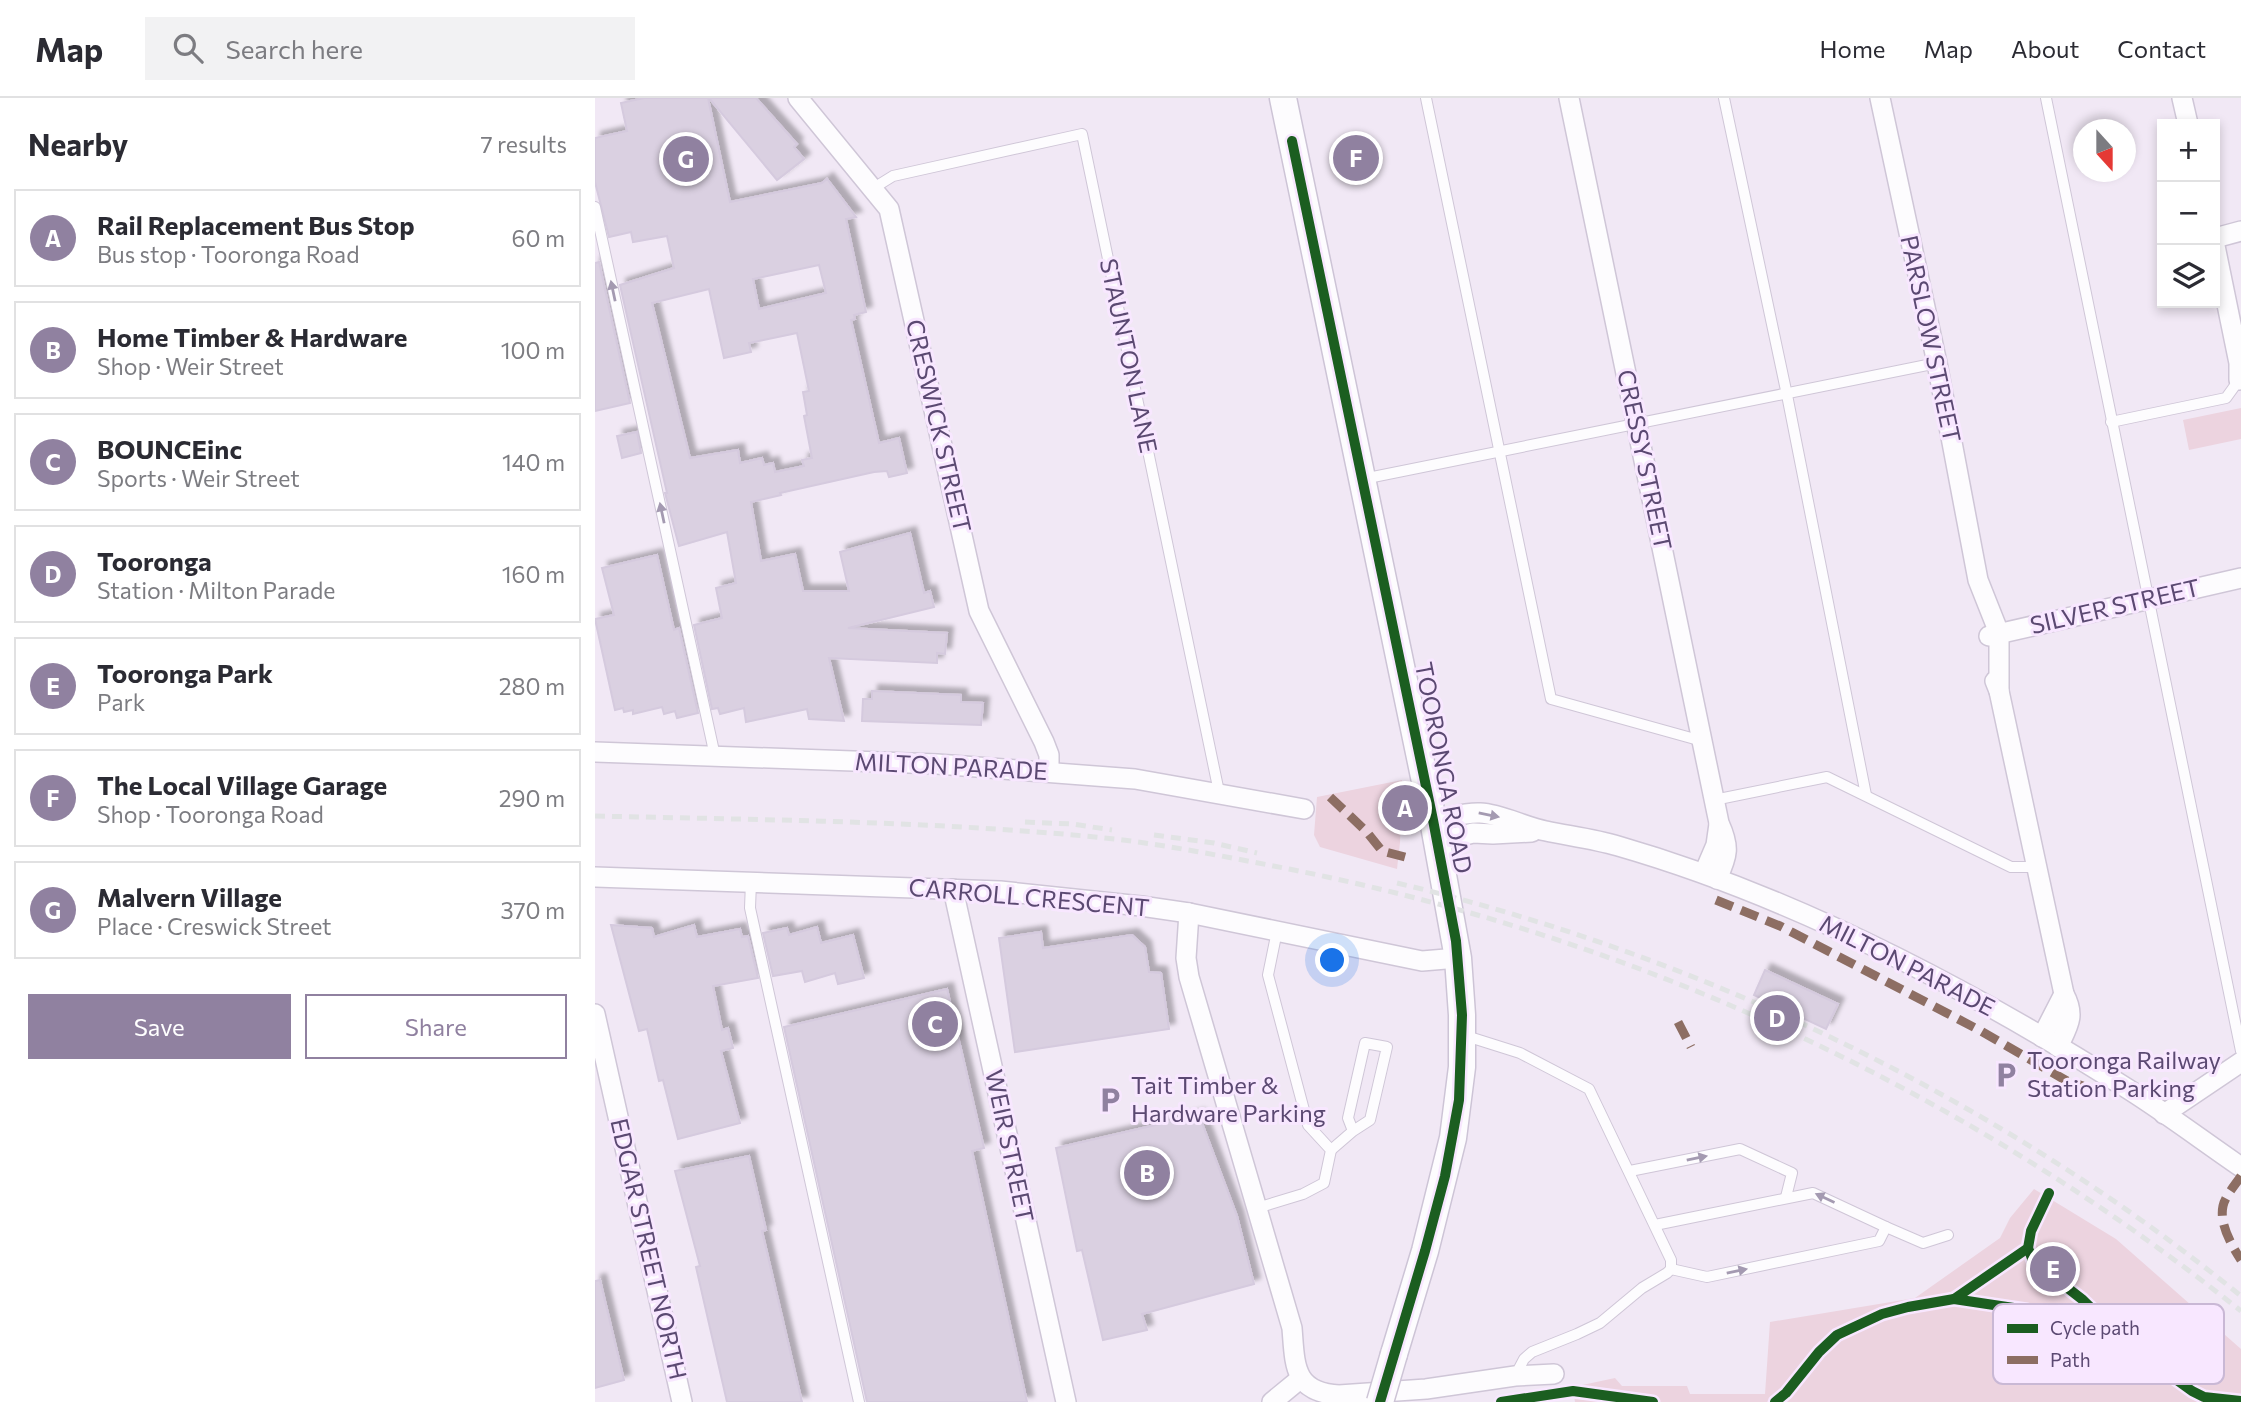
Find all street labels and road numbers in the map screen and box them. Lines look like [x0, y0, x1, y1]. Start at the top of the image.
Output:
street label: PARSLOW STREET [1895, 232, 1968, 445]
street label: STAUNTON LANE [1095, 256, 1164, 456]
street label: CRESWICK STREET [901, 316, 978, 535]
street label: CRESSY STREET [1612, 367, 1679, 553]
street label: SILVER STREET [2027, 572, 2202, 639]
street label: TOORONGA ROAD [1410, 659, 1479, 876]
street label: MILTON PARADE [854, 746, 1048, 785]
street label: CARROLL CRESCENT [908, 872, 1151, 921]
street label: MILTON PARADE [1815, 908, 2000, 1021]
street label: WEIR STREET [980, 1067, 1041, 1225]
street label: EDGAR STREET NORTH [605, 1115, 694, 1382]

